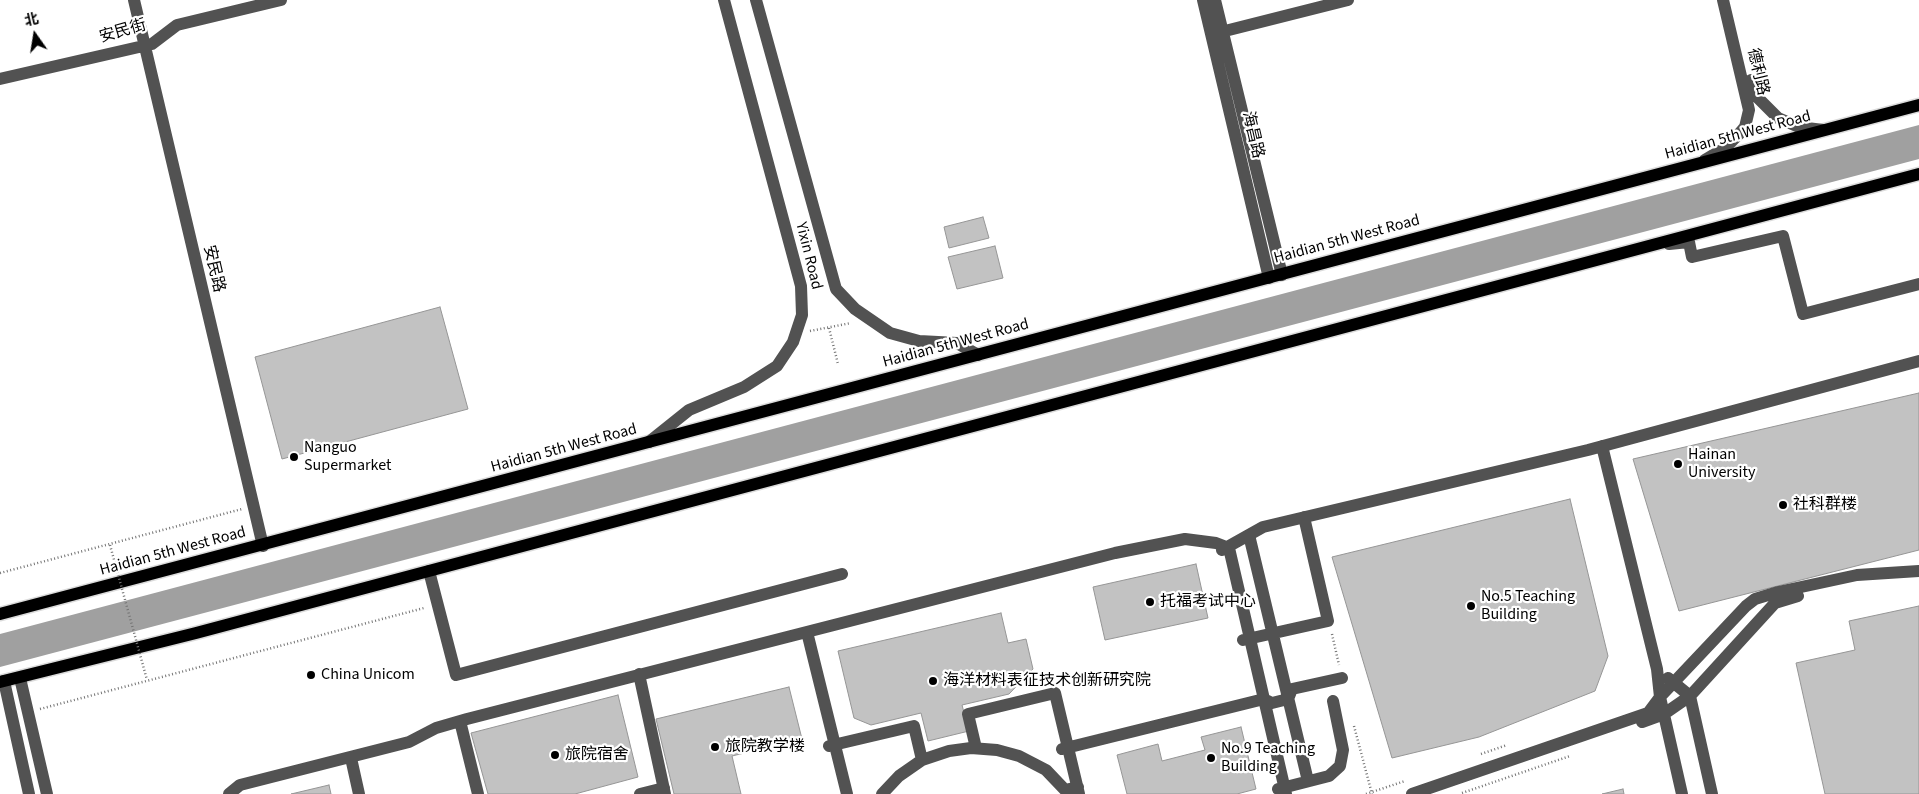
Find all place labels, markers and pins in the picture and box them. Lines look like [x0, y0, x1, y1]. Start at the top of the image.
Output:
place label: Nanguo Supermarket [304, 438, 391, 476]
place label: Hainan University [1688, 445, 1755, 483]
marker: Nanguo Supermarket [288, 451, 300, 463]
marker: Hainan University [1672, 458, 1684, 470]
place label: 社科群楼 [1793, 495, 1857, 515]
marker: 社科群楼 [1777, 499, 1789, 511]
place label: No.5 Teaching Building [1481, 587, 1575, 625]
place label: 托福考试中心 [1160, 592, 1256, 612]
marker: 托福考试中心 [1144, 596, 1156, 608]
marker: No.5 Teaching Building [1465, 600, 1477, 612]
place label: China Unicom [321, 665, 415, 685]
marker: China Unicom [305, 669, 317, 681]
place label: 海洋材料表征技术创新研究院 [943, 671, 1151, 691]
marker: 海洋材料表征技术创新研究院 [927, 675, 939, 687]
place label: 旅院教学楼 [725, 737, 805, 757]
place label: No.9 Teaching Building [1221, 739, 1315, 777]
marker: 旅院教学楼 [709, 741, 721, 753]
place label: 旅院宿舍 [565, 745, 629, 765]
marker: 旅院宿舍 [549, 749, 561, 761]
marker: No.9 Teaching Building [1205, 752, 1217, 764]

